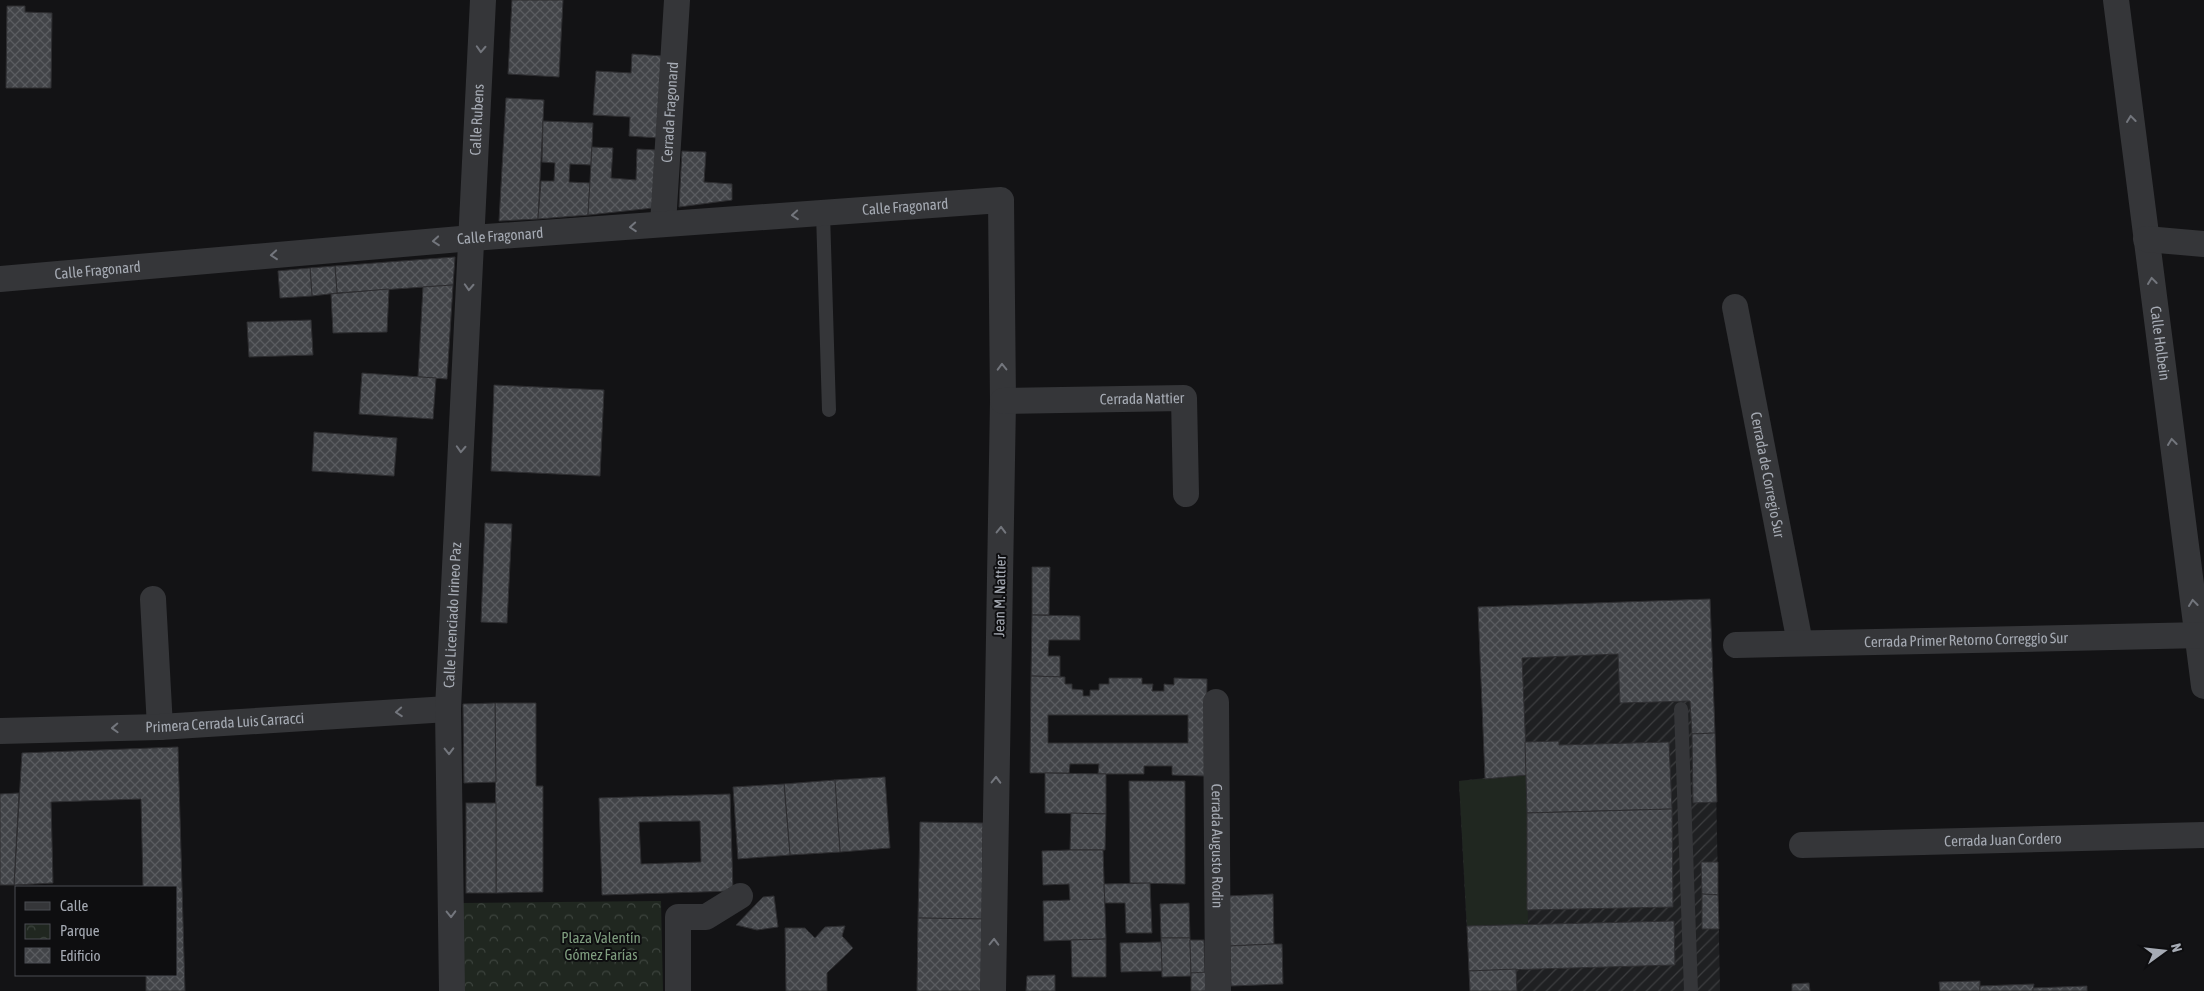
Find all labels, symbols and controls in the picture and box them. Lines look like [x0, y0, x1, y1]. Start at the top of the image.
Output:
one-way arrow [475, 45, 486, 53]
street label: Cerrada Fragonard [658, 61, 681, 163]
street label: Calle Rubens [466, 83, 487, 156]
one-way arrow [2126, 115, 2137, 123]
street label: Calle Fragonard [861, 195, 949, 218]
one-way arrow [791, 209, 799, 220]
one-way arrow [629, 221, 637, 232]
street label: Calle Fragonard [456, 224, 544, 247]
one-way arrow [432, 235, 440, 246]
one-way arrow [270, 249, 278, 260]
street label: Calle Fragonard [54, 258, 141, 282]
one-way arrow [2147, 276, 2158, 284]
one-way arrow [464, 283, 475, 291]
street label: Calle Holbein [2147, 305, 2174, 381]
one-way arrow [997, 363, 1008, 371]
street label: Cerrada Nattier [1100, 389, 1185, 407]
street label: Cerrada de Corregio Sur [1747, 410, 1789, 540]
one-way arrow [2167, 438, 2178, 446]
one-way arrow [456, 446, 466, 453]
one-way arrow [996, 526, 1006, 534]
street label: Calle Licenciado Irineo Paz [440, 541, 464, 688]
street label: Jean M. Nattier [990, 554, 1009, 637]
one-way arrow [2188, 599, 2199, 607]
street label: Cerrada Primer Retorno Correggio Sur [1864, 629, 2069, 650]
one-way arrow [395, 706, 403, 717]
street label: Primera Cerrada Luis Carracci [145, 709, 305, 735]
one-way arrow [111, 723, 119, 734]
one-way arrow [444, 748, 454, 756]
one-way arrow [991, 776, 1002, 784]
street label: Cerrada Augusto Rodin [1209, 784, 1226, 908]
street label: Cerrada Juan Cordero [1944, 830, 2062, 849]
legend [15, 886, 178, 976]
text: Calle [60, 897, 89, 914]
one-way arrow [446, 910, 456, 918]
text: Parque [60, 922, 100, 939]
north arrow [2139, 926, 2189, 976]
park label: Plaza Valentín Gómez Farías [561, 929, 641, 963]
one-way arrow [989, 938, 999, 946]
text: N [2168, 942, 2185, 954]
text: Edificio [60, 947, 101, 964]

